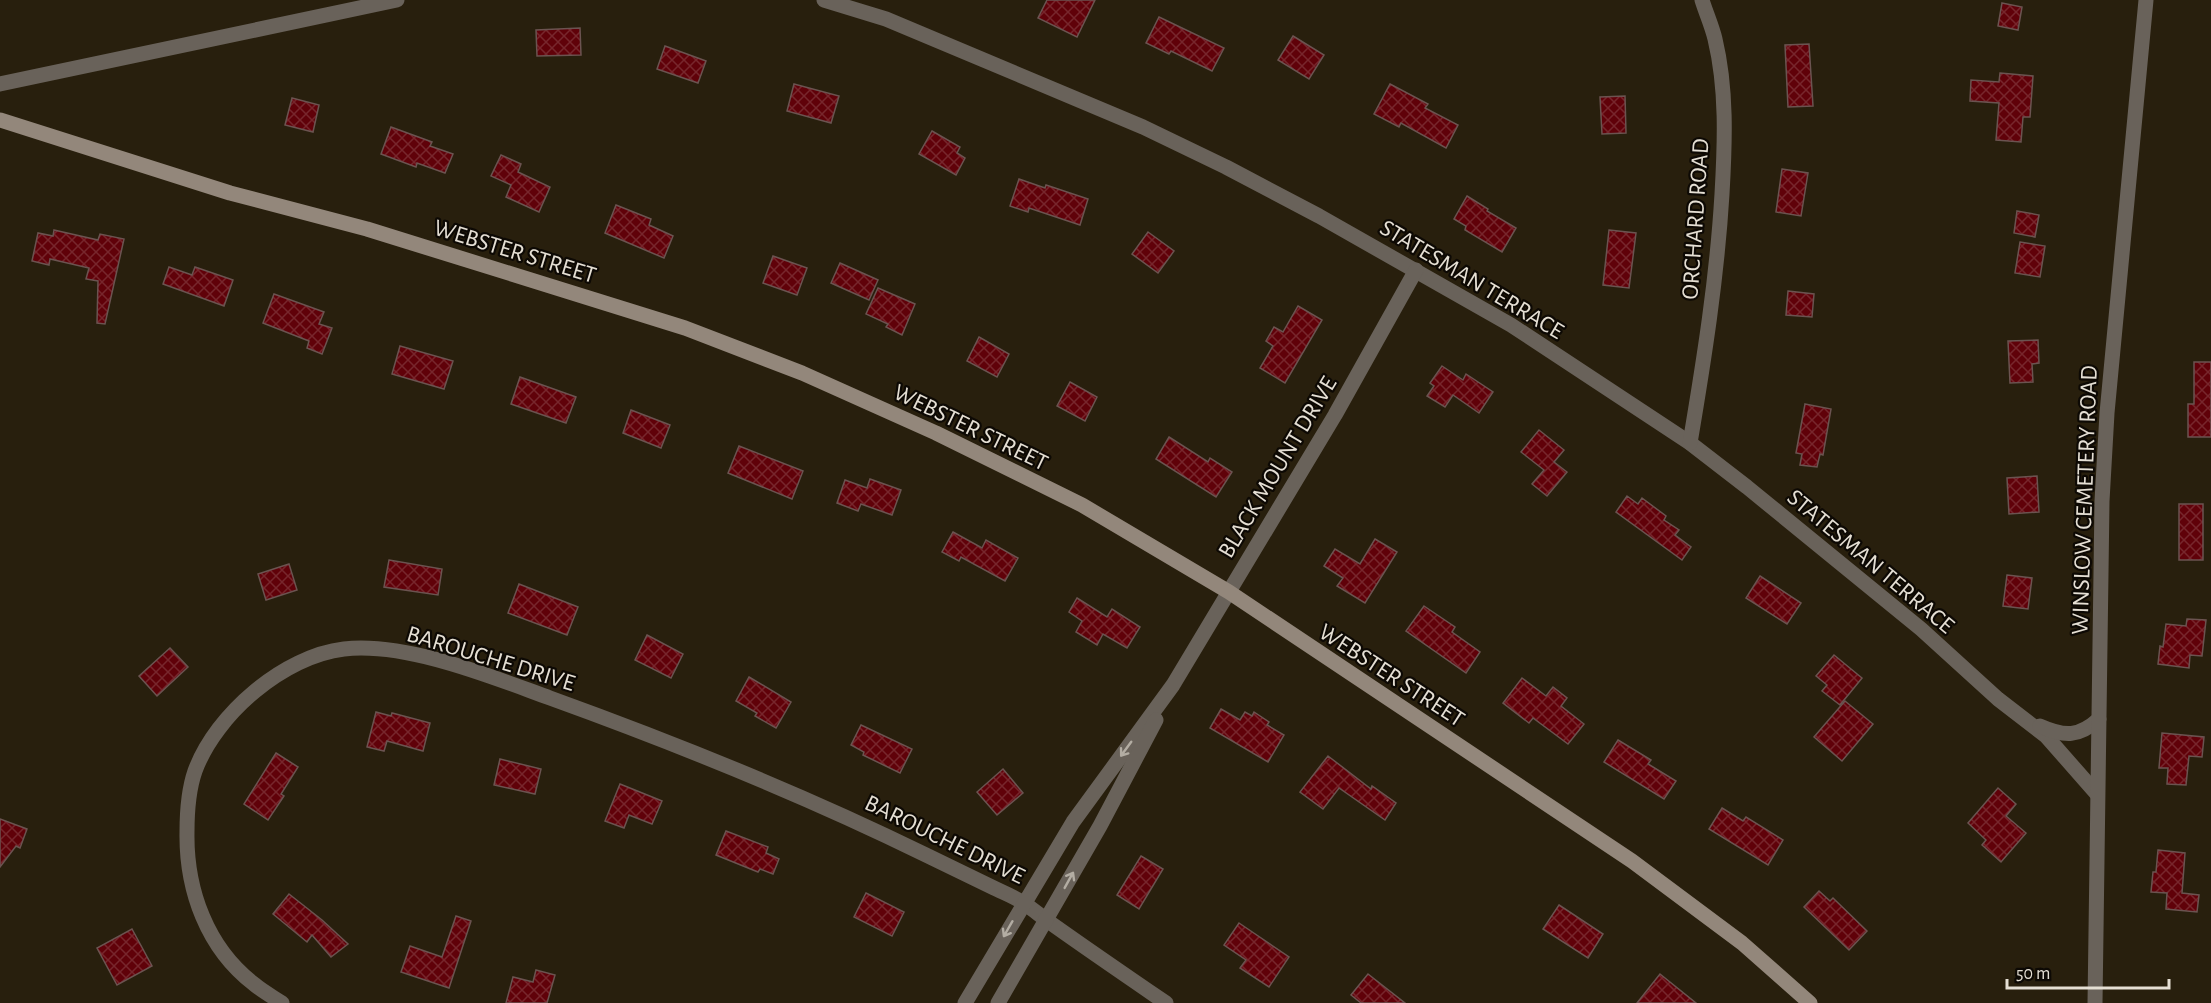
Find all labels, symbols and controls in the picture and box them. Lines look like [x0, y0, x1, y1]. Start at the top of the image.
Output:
street label: ORCHARD ROAD [1678, 138, 1714, 300]
street label: WEBSTER STREET [431, 216, 599, 288]
street label: STATESMAN TERRACE [1376, 216, 1568, 344]
street label: WINSLOW CEMETERY ROAD [2068, 365, 2102, 635]
street label: BLACK MOUNT DRIVE [1214, 372, 1342, 562]
street label: WEBSTER STREET [890, 380, 1052, 476]
street label: STATESMAN TERRACE [1782, 485, 1959, 639]
street label: WEBSTER STREET [1314, 620, 1469, 732]
street label: BAROUCHE DRIVE [404, 622, 578, 696]
one-way arrow [1120, 740, 1132, 756]
street label: BAROUCHE DRIVE [861, 791, 1029, 889]
one-way arrow [1064, 872, 1076, 889]
one-way arrow [1002, 921, 1014, 938]
scale bar [2007, 952, 2169, 990]
text: 50 m [2016, 965, 2050, 983]

